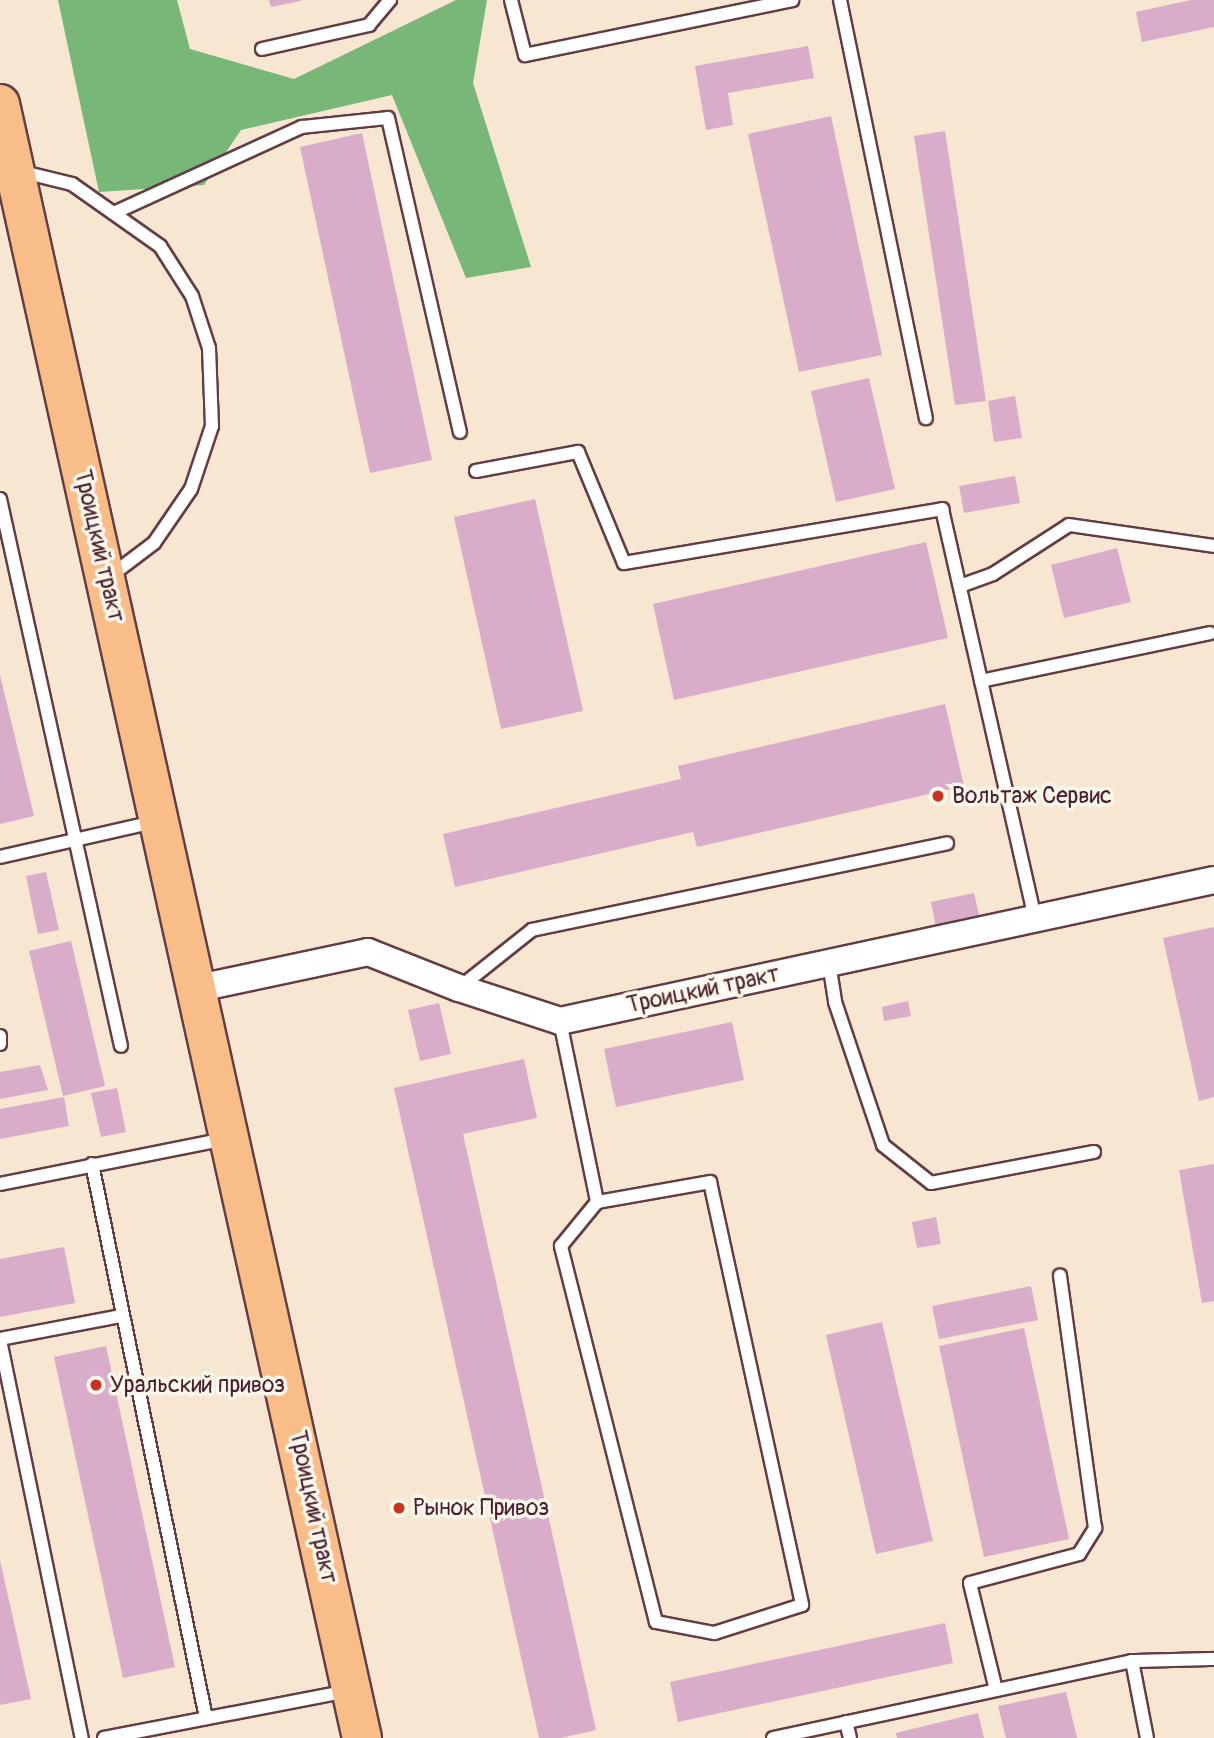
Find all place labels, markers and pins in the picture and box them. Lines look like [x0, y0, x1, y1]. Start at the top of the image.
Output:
place label: Вольтаж Сервис [952, 782, 1112, 810]
marker: Вольтаж Сервис [930, 788, 946, 804]
place label: Уральский привоз [110, 1371, 285, 1399]
marker: Уральский привоз [88, 1377, 104, 1393]
place label: Рынок Привоз [413, 1494, 550, 1522]
marker: Рынок Привоз [391, 1500, 407, 1516]

